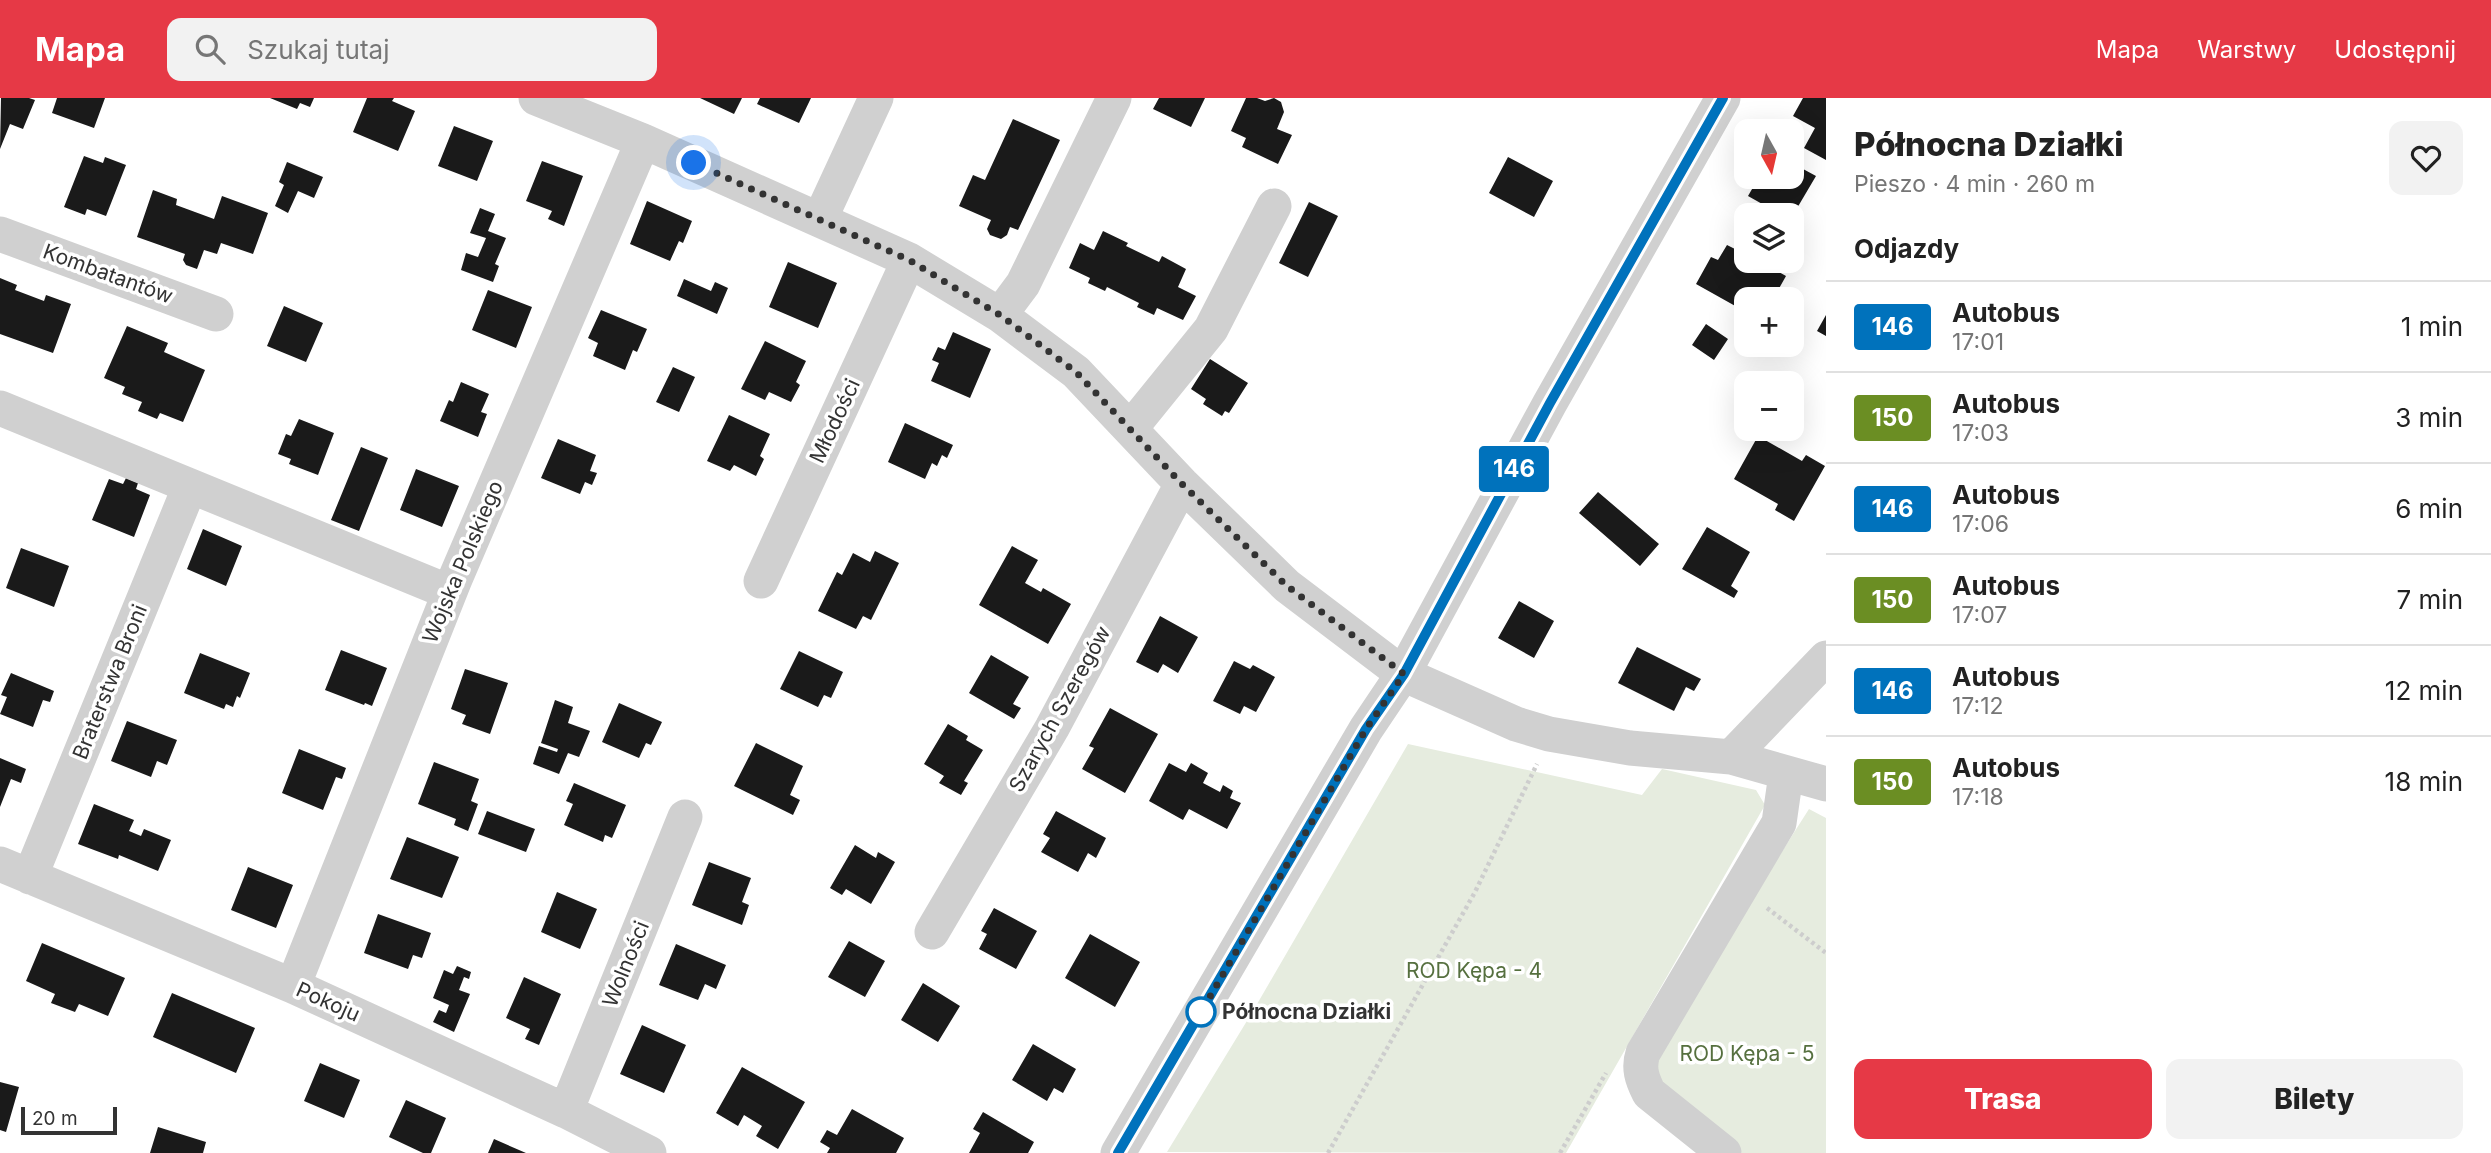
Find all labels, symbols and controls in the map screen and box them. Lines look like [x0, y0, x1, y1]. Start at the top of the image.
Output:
search box [167, 18, 657, 81]
text: Mapa [35, 29, 125, 69]
icon: search [191, 30, 229, 68]
text: Szukaj tutaj [247, 34, 390, 65]
text: Mapa [2096, 35, 2159, 64]
text: Warstwy [2197, 35, 2296, 64]
text: Udostępnij [2334, 35, 2456, 64]
north arrow [1734, 119, 1804, 189]
map controls [1734, 119, 1804, 441]
button: heart [2389, 121, 2463, 195]
text: Północna Działki [1854, 124, 2124, 164]
your location [676, 145, 711, 180]
text: Pieszo · 4 min · 260 m [1854, 170, 2095, 198]
button: layers [1734, 203, 1804, 273]
text: Odjazdy [1854, 233, 1959, 264]
street label: Kombatantów [40, 238, 177, 309]
button: + [1734, 287, 1804, 357]
text: Autobus [1952, 297, 2060, 328]
text: 1 min [2401, 311, 2463, 342]
text: 146 [1871, 312, 1914, 341]
text: 17:01 [1952, 328, 2004, 356]
button: − [1734, 371, 1804, 441]
street label: Młodości [804, 375, 865, 467]
text: Autobus [1952, 388, 2060, 419]
text: 3 min [2395, 402, 2463, 433]
text: 150 [1872, 403, 1913, 432]
text: 17:03 [1952, 419, 2009, 447]
line badge: 146 [1474, 446, 1554, 492]
text: 146 [1493, 454, 1535, 483]
street label: Wojska Polskiego [417, 477, 508, 647]
text: Autobus [1952, 479, 2060, 510]
text: 6 min [2395, 493, 2463, 524]
text: 146 [1871, 494, 1914, 523]
text: 17:06 [1952, 510, 2009, 538]
text: Autobus [1952, 570, 2060, 601]
text: 7 min [2397, 584, 2463, 615]
text: 150 [1872, 585, 1913, 614]
street label: Braterstwa Broni [67, 601, 152, 763]
text: 17:07 [1952, 601, 2007, 629]
street label: Szarych Szeregów [1004, 621, 1116, 796]
text: Autobus [1952, 661, 2060, 692]
text: 12 min [2385, 675, 2463, 706]
text: 146 [1871, 676, 1914, 705]
text: 17:12 [1952, 692, 2004, 720]
text: Autobus [1952, 752, 2060, 783]
text: 18 min [2385, 766, 2463, 797]
text: 150 [1872, 767, 1913, 796]
text: 17:18 [1952, 783, 2004, 811]
street label: Wolności [597, 917, 654, 1010]
park label: ROD Kępa - 4 [1406, 958, 1542, 983]
street label: Pokoju [292, 976, 364, 1027]
marker: Północna Działki [1186, 997, 1216, 1027]
place label: Północna Działki [1222, 999, 1391, 1024]
park label: ROD Kępa - 5 [1679, 1041, 1815, 1066]
button: Trasa [1854, 1059, 2152, 1139]
button: Bilety [2166, 1059, 2463, 1139]
scale bar [21, 1104, 117, 1136]
text: 20 m [32, 1107, 78, 1130]

